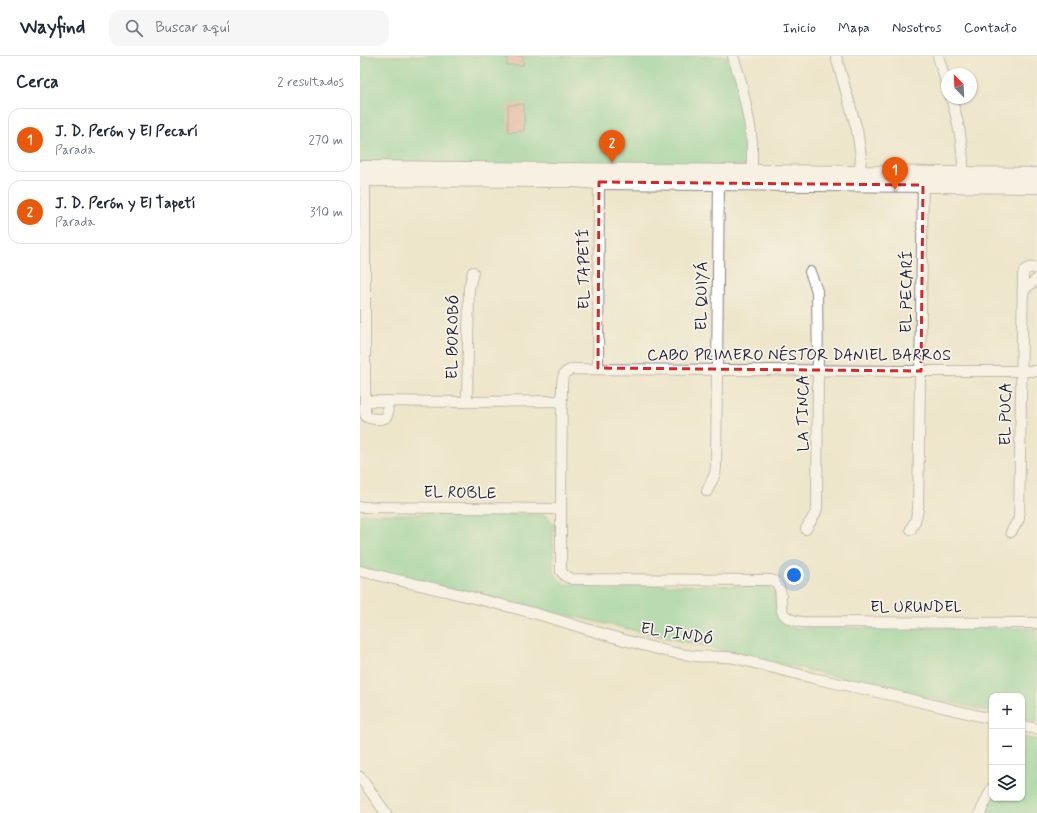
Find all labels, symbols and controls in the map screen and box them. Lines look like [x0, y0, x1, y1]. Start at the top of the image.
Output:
search box [109, 10, 389, 46]
text: Wayfind [20, 15, 85, 40]
icon: search [123, 17, 145, 39]
text: Buscar aquí [155, 18, 231, 38]
text: Inicio [783, 19, 816, 37]
text: Mapa [838, 19, 870, 37]
text: Nosotros [892, 19, 942, 37]
text: Contacto [964, 19, 1017, 37]
north arrow [941, 68, 977, 104]
text: Cerca [16, 71, 59, 93]
text: 2 resultados [277, 74, 344, 91]
text: J. D. Perón y El Pecarí [55, 122, 198, 142]
pin: 2 [599, 130, 625, 163]
text: 1 [27, 132, 33, 149]
text: 270 m [308, 132, 343, 149]
text: Parada [55, 142, 95, 159]
pin: 1 [882, 157, 908, 190]
text: J. D. Perón y El Tapetí [55, 194, 196, 214]
text: 2 [27, 204, 33, 221]
text: 310 m [310, 204, 343, 221]
text: Parada [55, 214, 95, 231]
street label: EL TAPETÍ [574, 229, 595, 309]
street label: EL PECARÍ [896, 251, 918, 333]
street label: EL QUIYÁ [691, 261, 713, 331]
street label: EL BOROBÓ [442, 294, 464, 380]
street label: CABO PRIMERO NÉSTOR DANIEL BARROS [647, 345, 951, 366]
street label: LA TINCA [793, 375, 814, 451]
street label: EL PUCA [995, 382, 1017, 446]
street label: EL ROBLE [424, 482, 496, 504]
your location [784, 565, 804, 585]
street label: EL URUNDEL [870, 597, 962, 618]
street label: EL PINDÓ [639, 618, 715, 650]
map controls [989, 693, 1025, 801]
button: + [989, 693, 1025, 729]
button: − [989, 729, 1025, 765]
button: layers [989, 765, 1025, 801]

